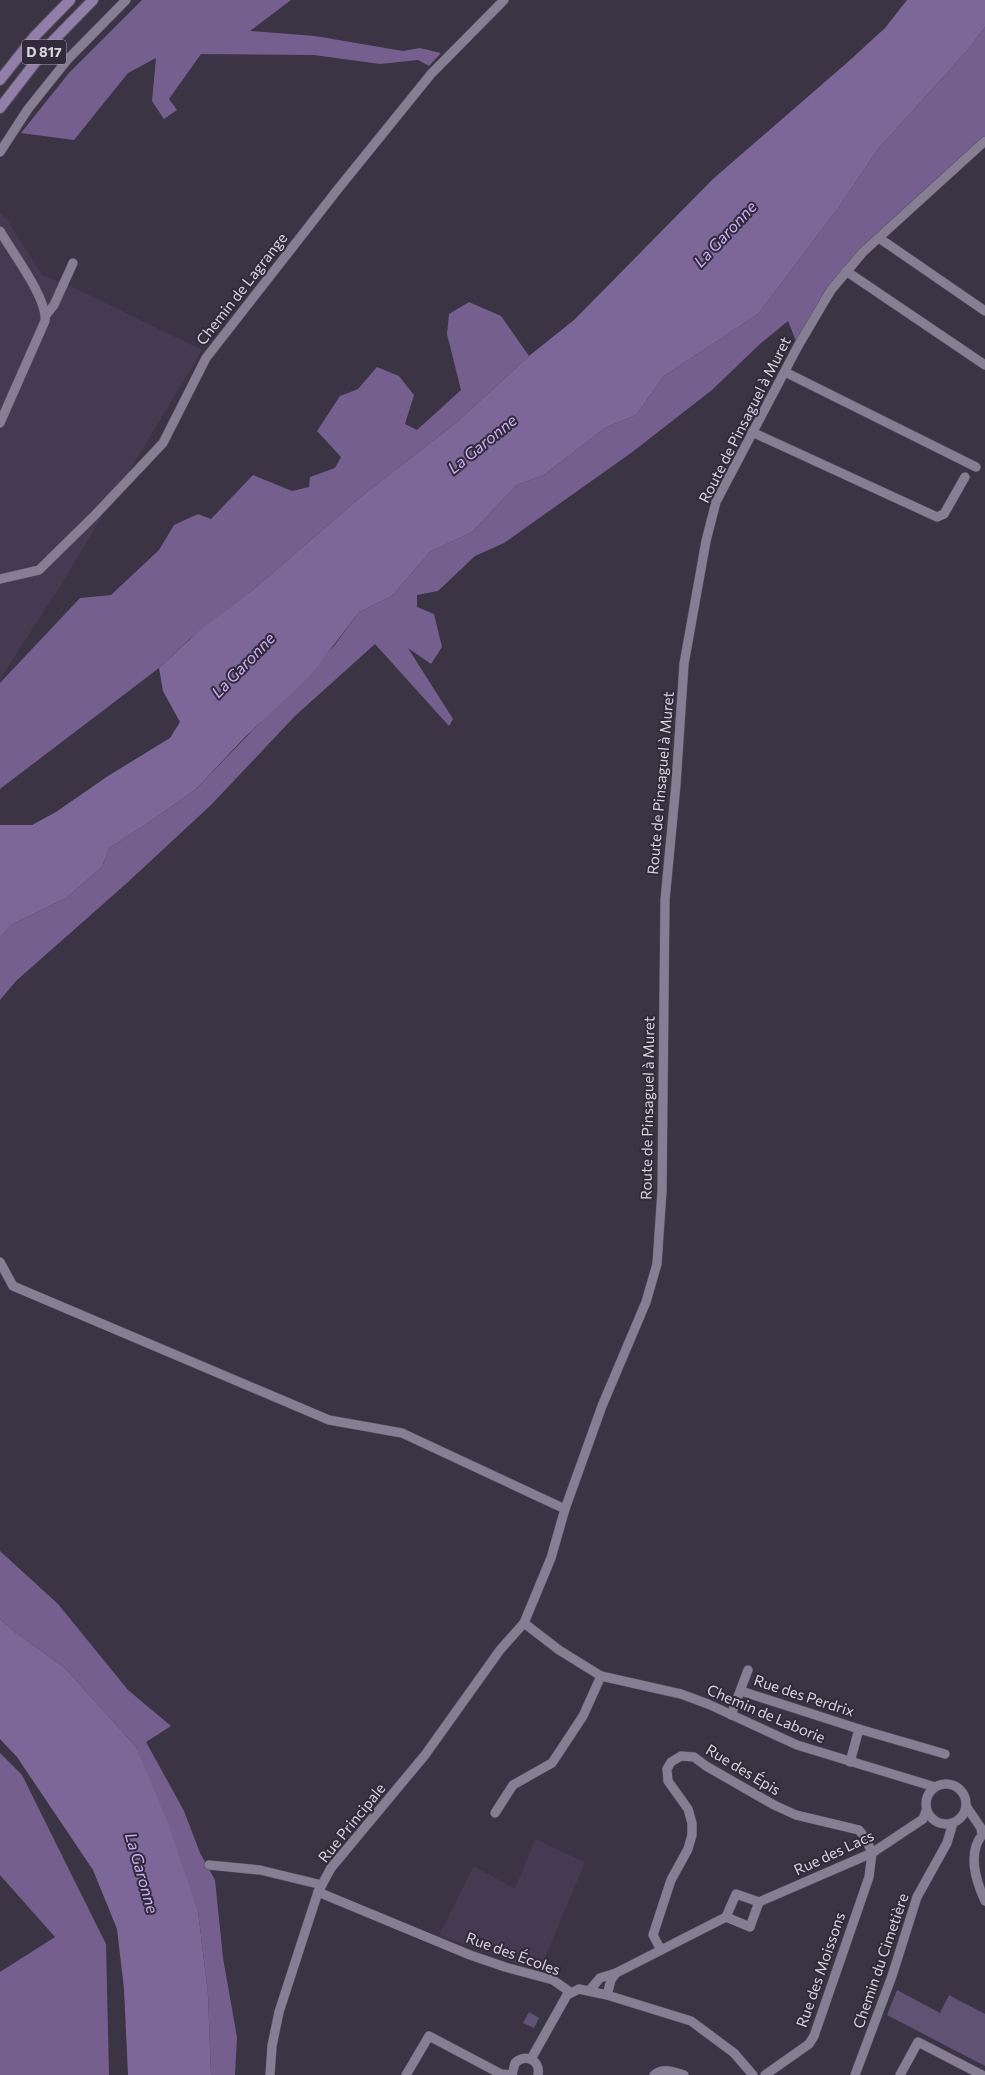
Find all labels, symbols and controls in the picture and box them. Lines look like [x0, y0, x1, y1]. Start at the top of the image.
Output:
road number: D 817 [22, 40, 66, 64]
water label: La Garonne [689, 196, 760, 271]
street label: Chemin de Lagrange [192, 229, 291, 348]
street label: Route de Pinsaguel à Muret [694, 334, 794, 506]
water label: La Garonne [443, 410, 520, 477]
water label: La Garonne [207, 628, 279, 701]
street label: Route de Pinsaguel à Muret [643, 691, 677, 875]
street label: Route de Pinsaguel à Muret [636, 1016, 658, 1200]
street label: Rue des Perdrix [752, 1670, 857, 1720]
street label: Chemin de Laborie [705, 1680, 828, 1746]
street label: Rue des Épis [703, 1739, 785, 1799]
street label: Rue Principale [314, 1779, 389, 1866]
street label: Rue des Lacs [791, 1826, 877, 1878]
water label: La Garonne [122, 1830, 163, 1916]
street label: Chemin du Cimetière [848, 1891, 912, 2031]
street label: Rue des Moissons [792, 1910, 848, 2030]
street label: Rue des Écoles [464, 1927, 564, 1979]

